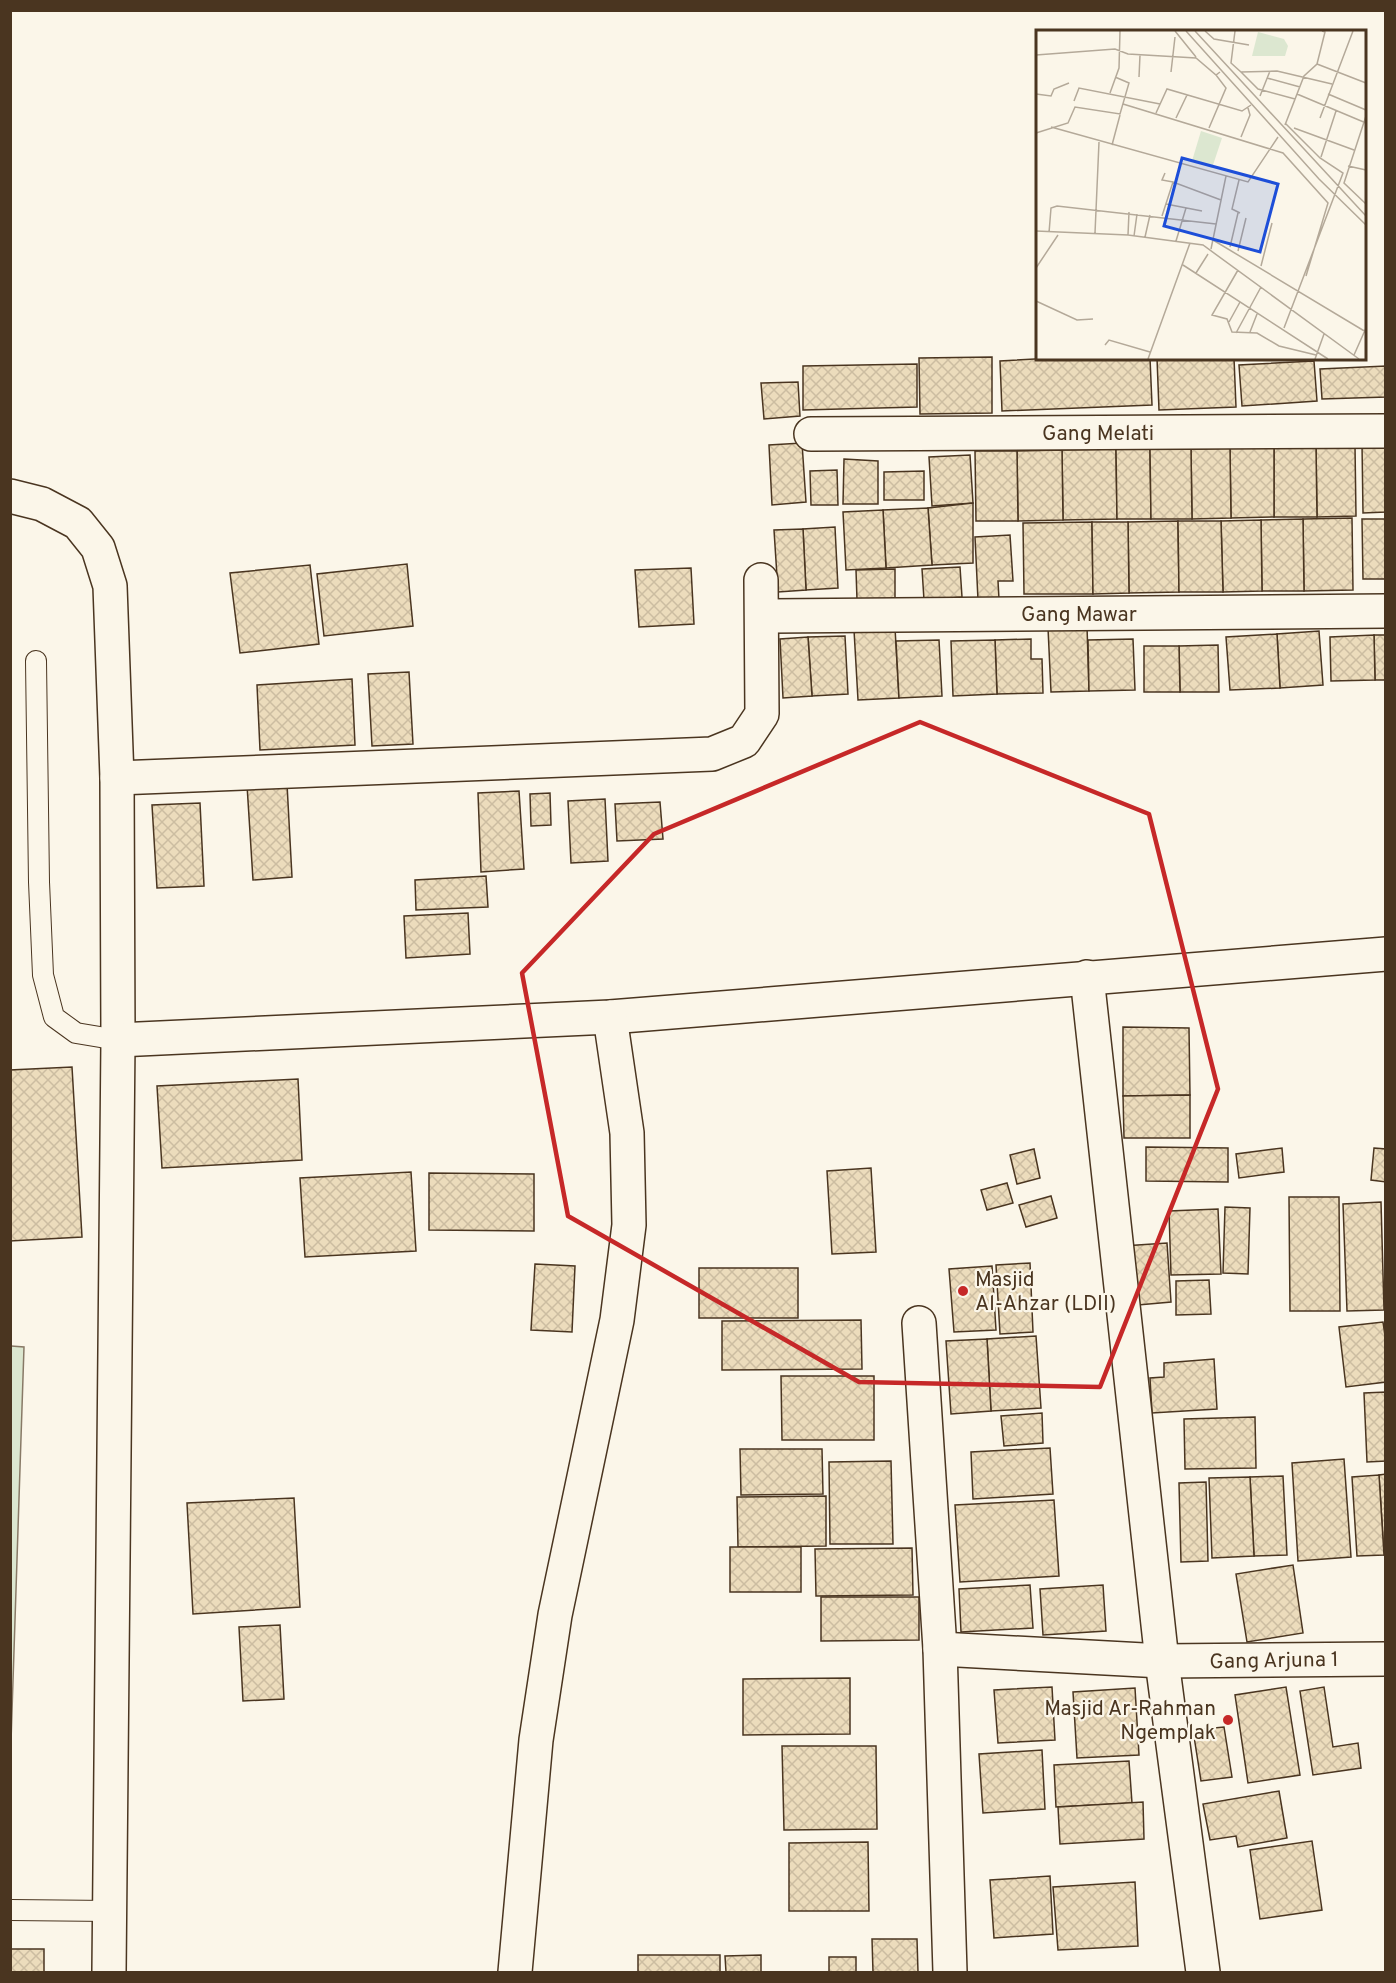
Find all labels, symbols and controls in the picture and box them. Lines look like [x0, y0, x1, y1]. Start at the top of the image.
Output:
inset map [1036, 30, 1366, 360]
street label: Gang Melati [1042, 421, 1154, 448]
street label: Gang Mawar [1021, 602, 1137, 629]
place label: Masjid Al-Ahzar (LDII) [975, 1267, 1116, 1318]
marker: Masjid Al-Ahzar (LDII) [956, 1284, 970, 1298]
street label: Gang Arjuna 1 [1209, 1647, 1339, 1676]
place label: Masjid Ar-Rahman Ngemplak [1044, 1696, 1216, 1747]
marker: Masjid Ar-Rahman Ngemplak [1221, 1713, 1235, 1727]

